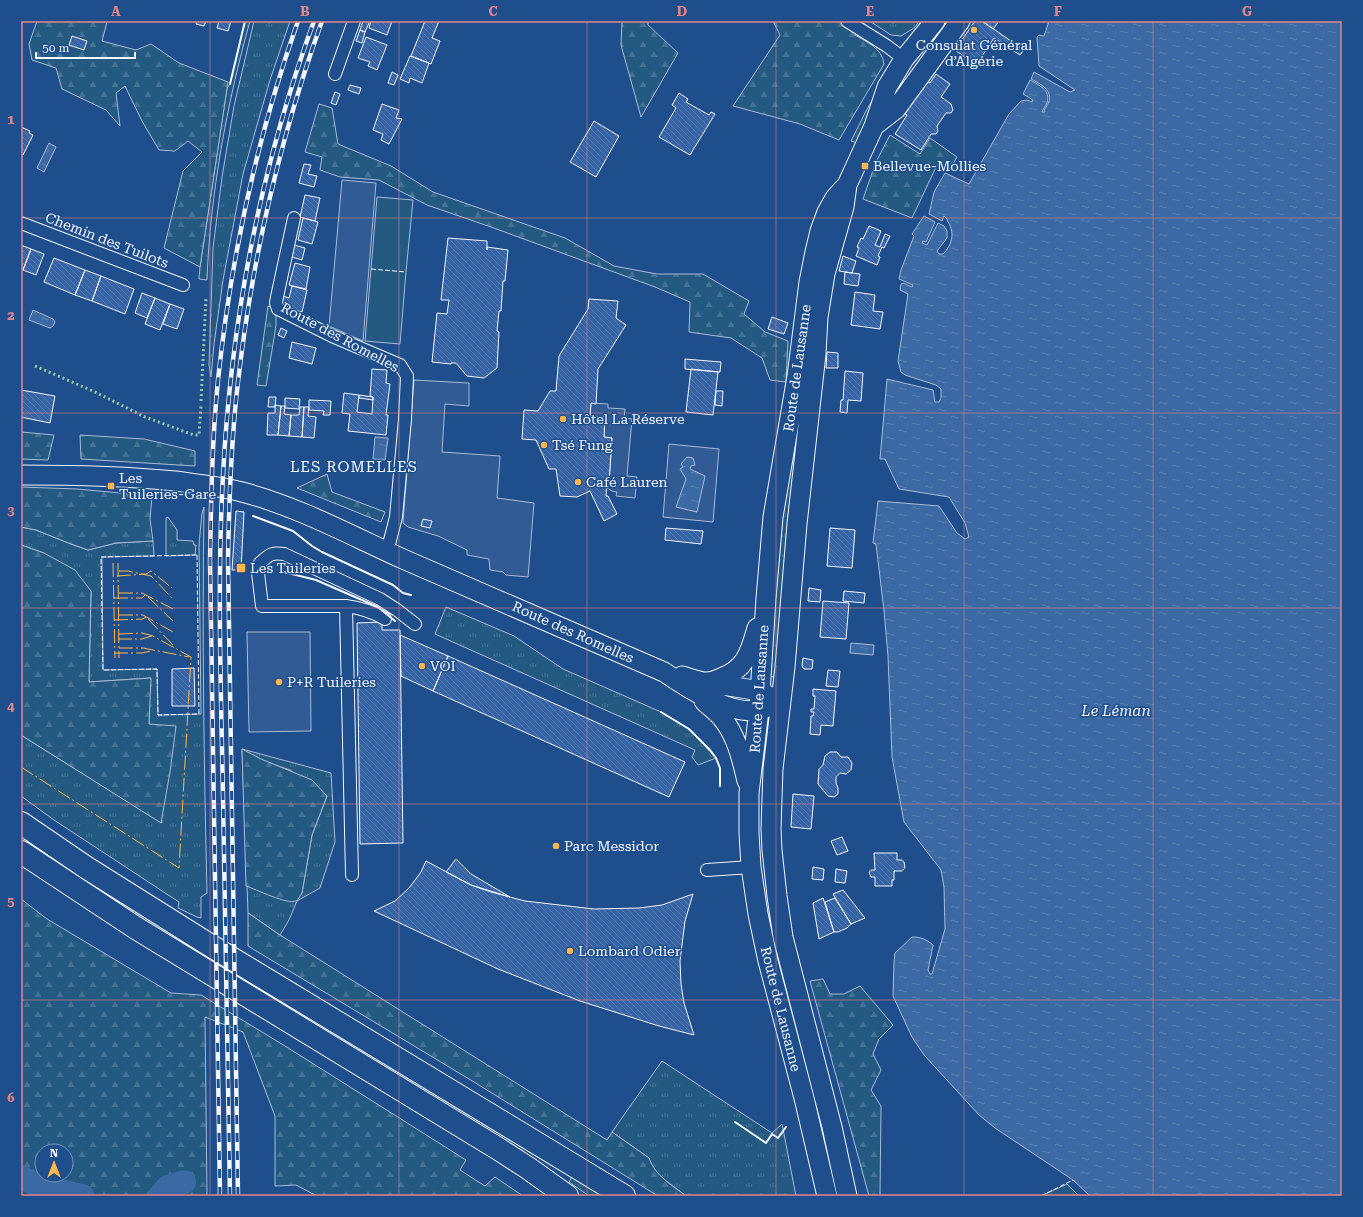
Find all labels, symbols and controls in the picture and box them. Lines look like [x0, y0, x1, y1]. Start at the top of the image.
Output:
text: A [111, 4, 121, 19]
text: B [300, 4, 310, 19]
text: C [488, 4, 498, 19]
text: D [677, 4, 687, 19]
text: E [866, 4, 874, 19]
text: F [1054, 4, 1062, 19]
text: G [1242, 4, 1252, 19]
marker: Consulat Général d’Algérie [969, 25, 979, 35]
scale bar [36, 34, 135, 60]
place label: Consulat Général d’Algérie [916, 37, 1033, 69]
text: 50 m [42, 41, 69, 55]
text: 1 [7, 112, 15, 127]
place label: Bellevue-Mollies [873, 158, 987, 174]
marker: Bellevue-Mollies [860, 161, 870, 171]
street label: Chemin des Tuilots [43, 209, 171, 271]
street label: Route des Romelles [278, 299, 402, 375]
street label: Route de Lausanne [780, 303, 814, 433]
text: 2 [7, 308, 15, 323]
place label: Hôtel La Réserve [571, 411, 685, 427]
marker: Hôtel La Réserve [558, 414, 568, 424]
place label: Tsé Fung [552, 437, 613, 453]
marker: Tsé Fung [539, 440, 549, 450]
district label: LES ROMELLES [290, 458, 418, 476]
place label: Les Tuileries-Gare [119, 470, 216, 502]
place label: Café Lauren [586, 474, 668, 490]
marker: Café Lauren [573, 477, 583, 487]
marker: Les Tuileries-Gare [106, 481, 116, 491]
text: 3 [7, 503, 15, 518]
place label: Les Tuileries [250, 560, 336, 576]
marker: Les Tuileries [235, 562, 247, 574]
street label: Route des Romelles [510, 598, 637, 666]
street label: Route de Lausanne [747, 624, 771, 754]
place label: VOI [430, 658, 456, 674]
marker: VOI [417, 661, 427, 671]
place label: P+R Tuileries [287, 674, 376, 690]
marker: P+R Tuileries [274, 677, 284, 687]
text: 4 [7, 699, 15, 714]
water label: Le Léman [1080, 702, 1151, 720]
place label: Parc Messidor [564, 838, 659, 854]
marker: Parc Messidor [551, 841, 561, 851]
text: 5 [7, 894, 15, 909]
place label: Lombard Odier [578, 943, 681, 959]
street label: Route de Lausanne [758, 945, 804, 1073]
marker: Lombard Odier [565, 946, 575, 956]
text: 6 [7, 1090, 15, 1105]
north arrow [34, 1143, 74, 1183]
text: N [50, 1147, 59, 1160]

